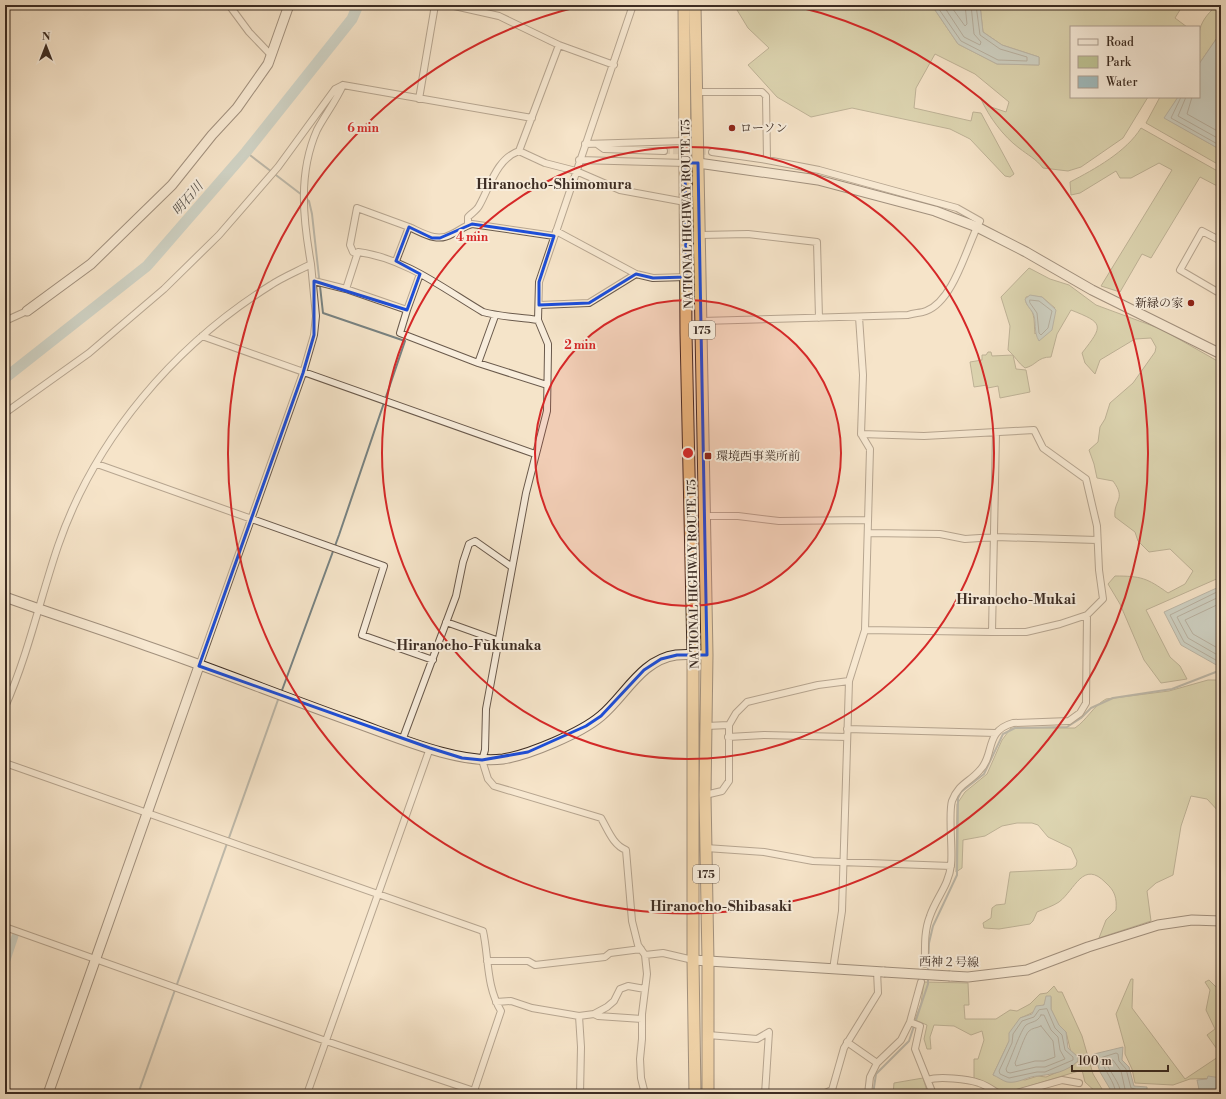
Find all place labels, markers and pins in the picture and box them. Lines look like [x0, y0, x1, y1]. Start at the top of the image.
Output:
place label: ローソン [740, 121, 788, 136]
marker: ローソン [727, 123, 737, 133]
place label: 新緑の家 [1135, 296, 1183, 311]
marker: 新緑の家 [1186, 298, 1196, 308]
centre of rings [681, 446, 695, 460]
place label: 環境西事業所前 [716, 449, 800, 464]
marker: 環境西事業所前 [703, 451, 713, 461]

